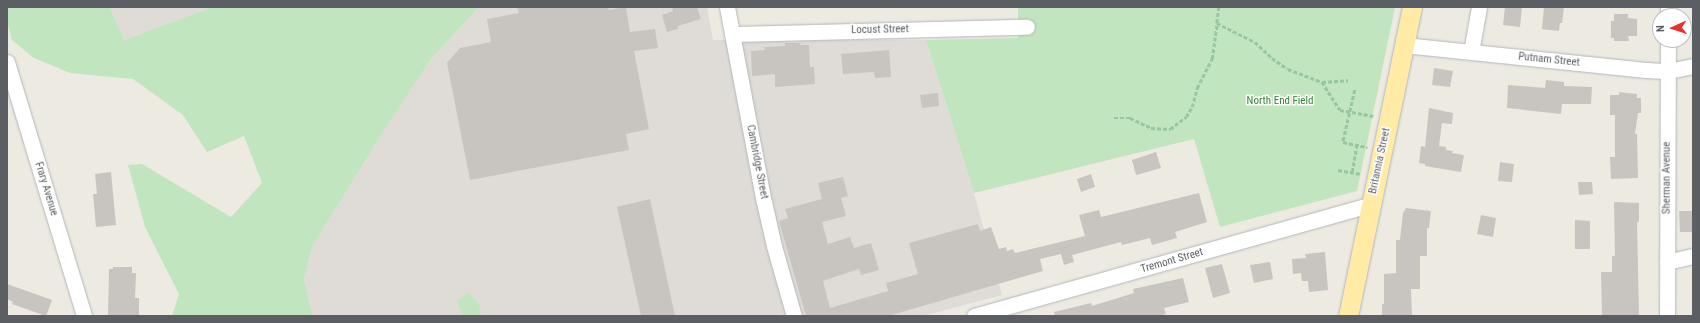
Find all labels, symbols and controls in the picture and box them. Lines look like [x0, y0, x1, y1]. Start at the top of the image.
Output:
north arrow [1652, 8, 1692, 48]
street label: Locust Street [851, 23, 909, 37]
text: N [1654, 25, 1667, 32]
street label: Putnam Street [1518, 50, 1580, 70]
park label: North End Field [1247, 94, 1313, 108]
street label: Cambridge Street [743, 124, 771, 200]
street label: Britannia Street [1367, 127, 1393, 195]
street label: Sherman Avenue [1660, 142, 1674, 214]
street label: Frary Avenue [32, 160, 60, 218]
street label: Tremont Street [1139, 246, 1205, 276]

